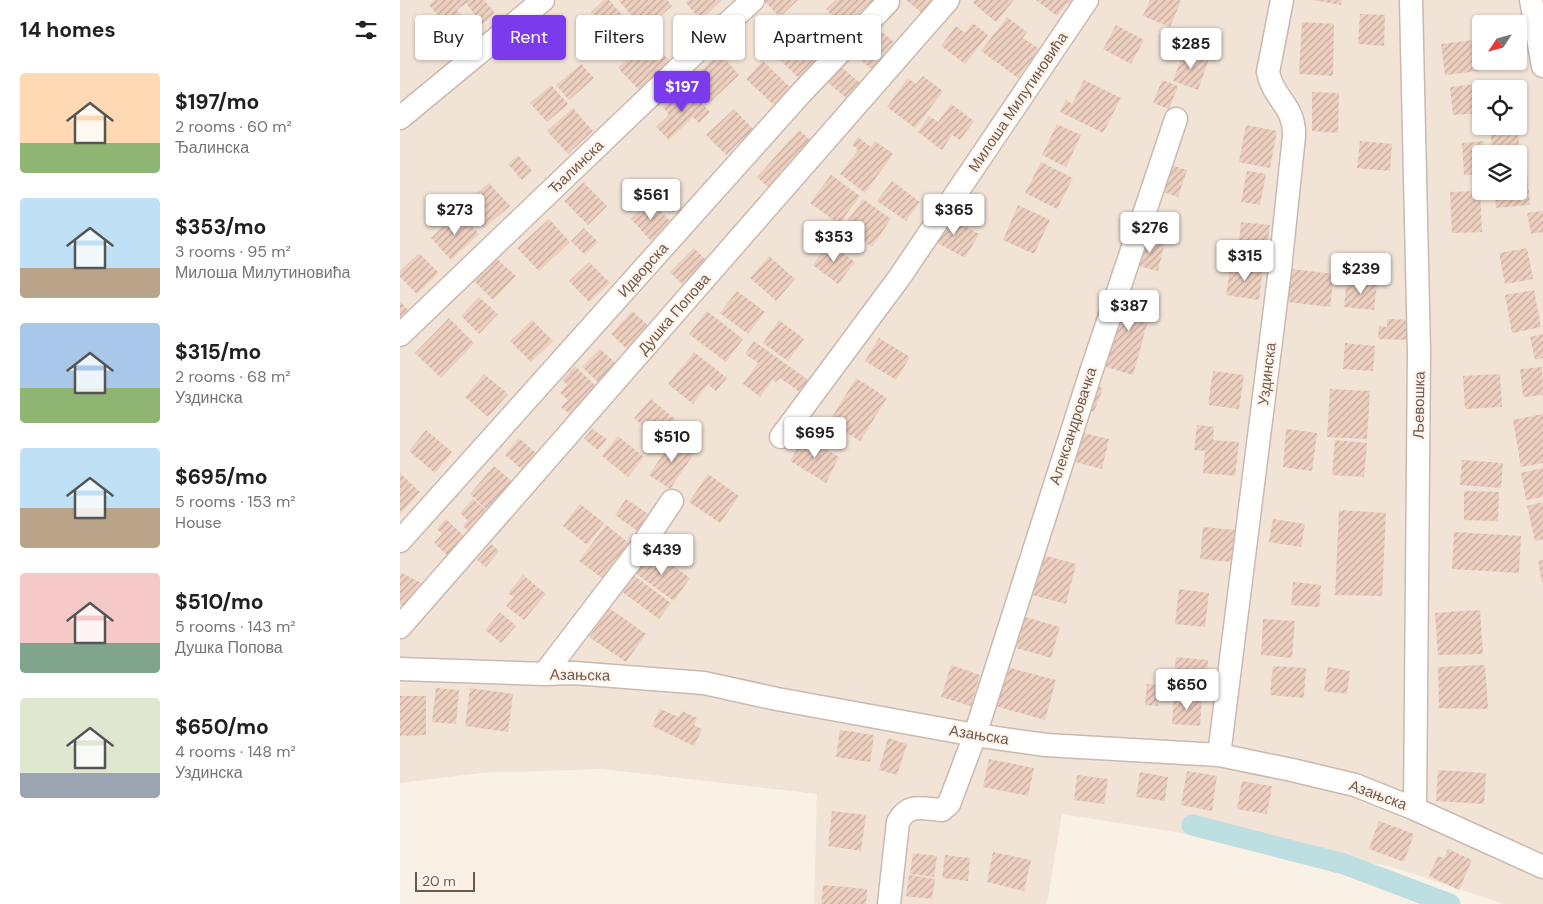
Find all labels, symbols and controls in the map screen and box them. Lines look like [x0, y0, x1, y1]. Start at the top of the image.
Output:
chip: Buy [415, 15, 482, 60]
chip: Rent [492, 15, 566, 60]
chip: Filters [576, 15, 663, 60]
chip: New [673, 15, 745, 60]
chip: Apartment [755, 15, 881, 60]
north arrow [1472, 15, 1528, 70]
map controls [1472, 15, 1527, 200]
text: 14 homes [20, 16, 116, 44]
icon: filters [352, 16, 380, 44]
street label: Милоша Милутиновића [964, 28, 1073, 176]
pin: $285 [1161, 28, 1221, 70]
text: $285 [1172, 33, 1210, 54]
pin: $197 [652, 70, 712, 113]
text: $197 [665, 76, 699, 97]
button: locate [1472, 80, 1527, 135]
text: $197/mo [175, 88, 259, 116]
icon: home [60, 93, 120, 153]
text: 2 rooms · 60 m² [175, 116, 292, 137]
street label: Ђалинска [544, 135, 608, 198]
text: Ђалинска [175, 137, 249, 158]
button: layers [1472, 145, 1527, 200]
pin: $561 [621, 178, 681, 221]
text: $561 [633, 184, 669, 205]
pin: $273 [425, 194, 485, 236]
pin: $365 [924, 194, 984, 236]
text: $273 [437, 199, 473, 220]
text: $365 [934, 199, 974, 220]
pin: $276 [1120, 212, 1180, 254]
text: $353/mo [175, 213, 266, 241]
text: $276 [1131, 217, 1169, 238]
icon: home [60, 218, 120, 278]
pin: $353 [804, 220, 864, 263]
text: $353 [815, 226, 853, 247]
street label: Идворска [613, 238, 673, 301]
pin: $315 [1215, 240, 1275, 282]
text: 3 rooms · 95 m² [175, 241, 291, 262]
text: $315 [1228, 245, 1262, 266]
pin: $239 [1331, 252, 1391, 295]
text: $239 [1342, 258, 1380, 279]
text: Милоша Милутиновића [175, 262, 351, 283]
street label: Душка Попова [633, 269, 715, 359]
pin: $387 [1099, 290, 1159, 332]
text: $387 [1110, 295, 1148, 316]
text: $315/mo [175, 338, 261, 366]
street label: Уздинска [1253, 341, 1281, 407]
icon: home [60, 343, 120, 403]
street label: Александровачка [1045, 364, 1102, 487]
text: 2 rooms · 68 m² [175, 366, 291, 387]
street label: Љевошка [1408, 370, 1430, 439]
text: Уздинска [175, 387, 243, 408]
pin: $695 [785, 416, 845, 459]
pin: $510 [642, 420, 702, 463]
text: $695 [795, 422, 835, 443]
text: $510 [654, 426, 690, 447]
text: $695/mo [175, 463, 267, 491]
icon: home [60, 468, 120, 528]
text: 5 rooms · 153 m² [175, 491, 296, 512]
text: House [175, 512, 222, 533]
pin: $439 [632, 534, 692, 576]
text: $439 [642, 539, 682, 560]
text: $510/mo [175, 588, 263, 616]
icon: home [60, 593, 120, 653]
text: 5 rooms · 143 m² [175, 616, 296, 637]
text: Душка Попова [175, 637, 283, 658]
street label: Азањска [550, 664, 611, 686]
pin: $650 [1157, 668, 1217, 711]
text: $650 [1167, 674, 1207, 695]
text: $650/mo [175, 713, 269, 741]
icon: home [60, 718, 120, 778]
street label: Азањска [948, 720, 1011, 750]
text: 4 rooms · 148 m² [175, 741, 296, 762]
text: Уздинска [175, 762, 243, 783]
street label: Азањска [1346, 775, 1410, 815]
scale bar [415, 869, 475, 892]
text: 20 m [422, 872, 456, 890]

